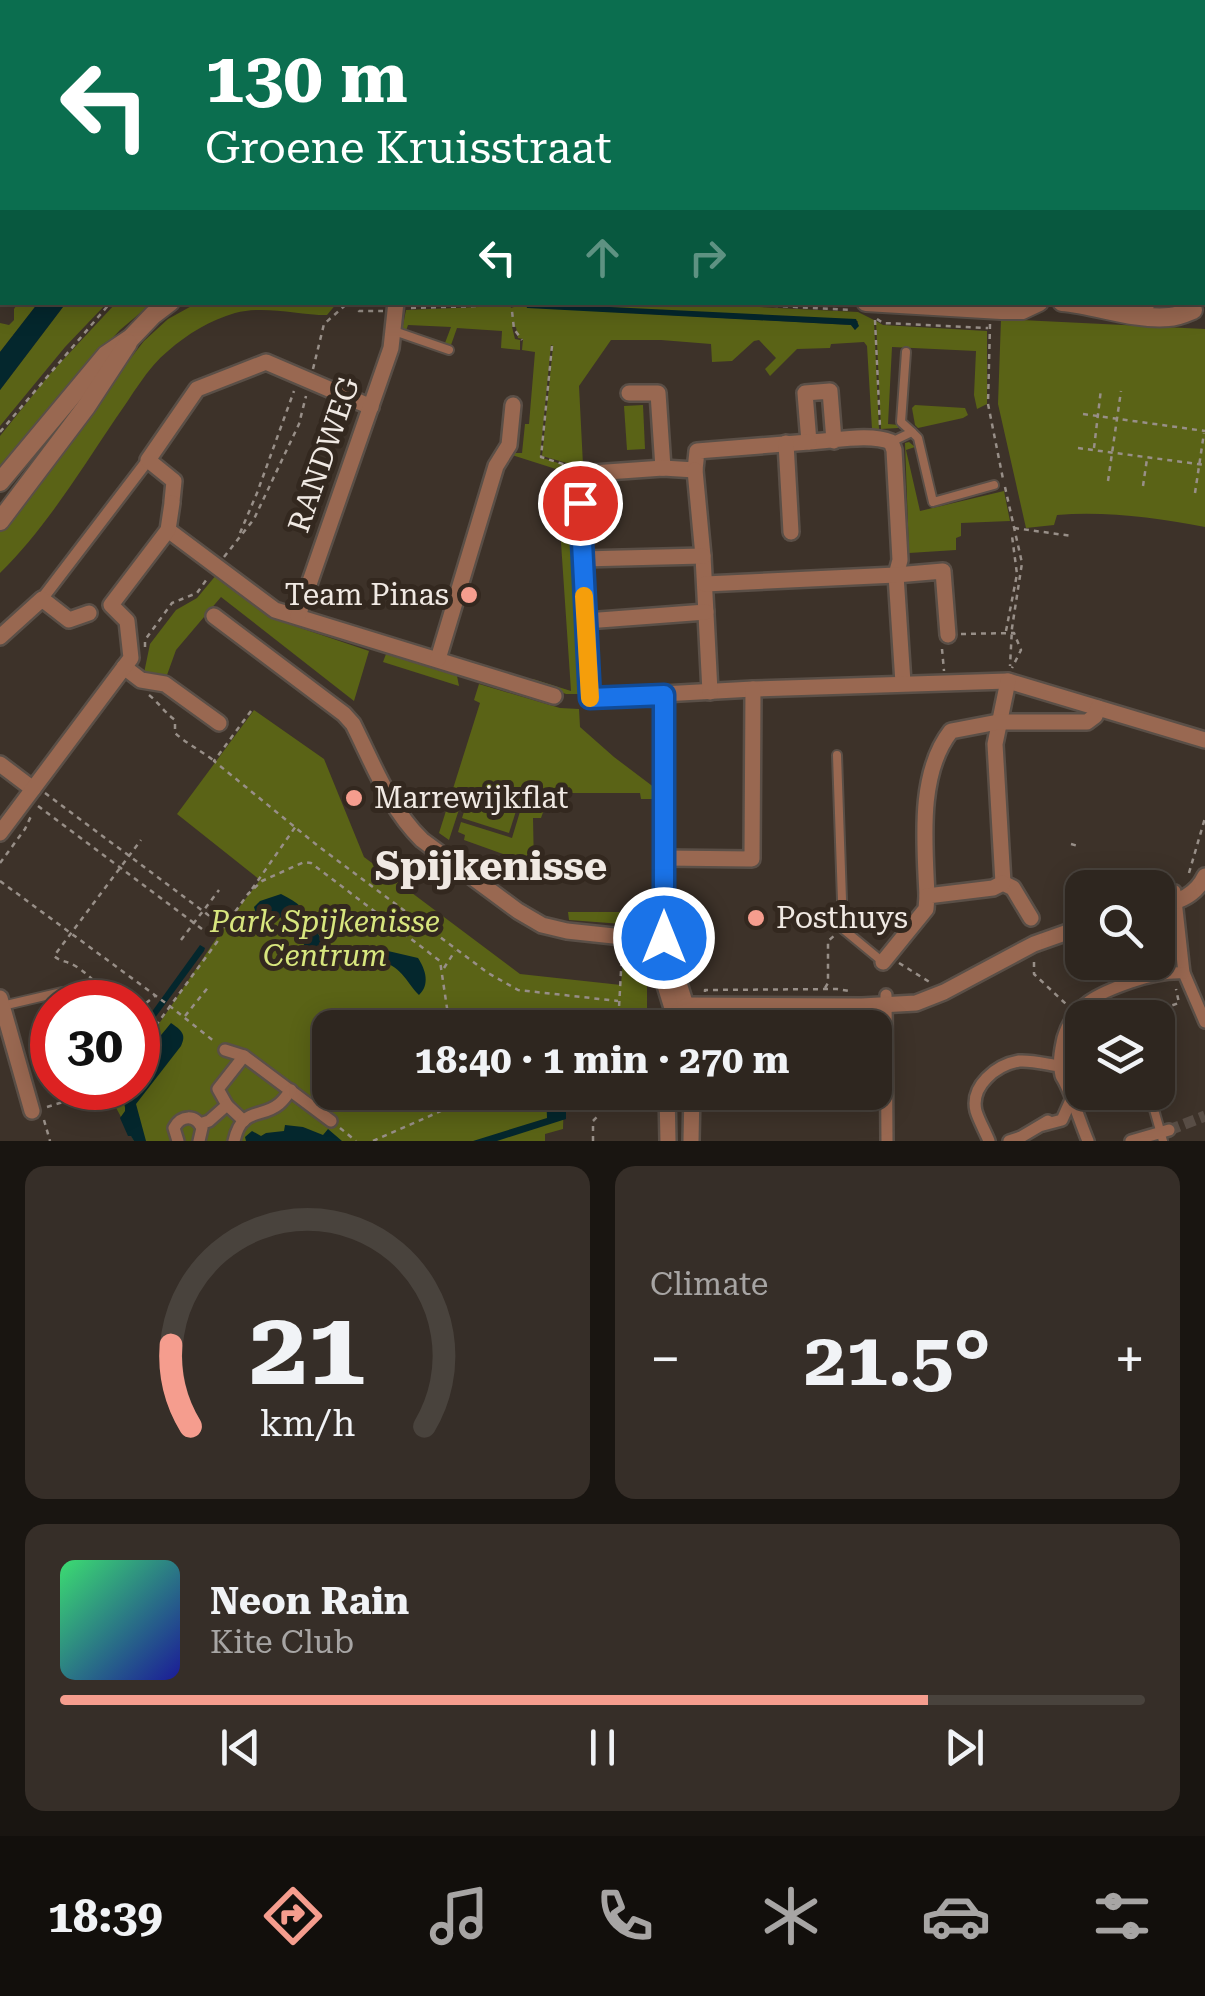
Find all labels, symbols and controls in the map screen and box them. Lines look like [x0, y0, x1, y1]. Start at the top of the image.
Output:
text: 130 m [205, 37, 408, 119]
icon: left [40, 40, 170, 170]
text: Groene Kruisstraat [205, 121, 612, 174]
icon: left [470, 230, 525, 285]
icon: ahead [575, 230, 630, 285]
icon: right [680, 230, 735, 285]
street label: RANDWEG [281, 373, 366, 537]
pin [538, 461, 623, 546]
icon: arrive [553, 476, 608, 531]
place label: Team Pinas [285, 577, 449, 612]
marker: Team Pinas [458, 584, 480, 606]
place label: Marrewijkflat [374, 780, 568, 815]
marker: Marrewijkflat [343, 787, 365, 809]
district label: Spijkenisse [375, 843, 607, 890]
map controls [1065, 870, 1175, 1110]
button: search [1065, 870, 1175, 980]
position arrow [612, 886, 716, 990]
place label: Posthuys [776, 900, 908, 935]
park label: Park Spijkenisse Centrum [209, 904, 440, 973]
marker: Posthuys [745, 907, 767, 929]
speed limit sign: 30 [30, 980, 160, 1110]
button: layers [1065, 1000, 1175, 1110]
text: 18:40 · 1 min · 270 m [415, 1038, 789, 1082]
text: Climate [650, 1265, 768, 1303]
text: 21 [249, 1288, 366, 1409]
text: 21.5° [804, 1315, 991, 1403]
text: − [650, 1327, 681, 1391]
text: + [1114, 1327, 1145, 1391]
text: km/h [260, 1403, 355, 1445]
text: Neon Rain [210, 1579, 409, 1623]
text: Kite Club [210, 1623, 354, 1661]
icon: previous [213, 1720, 268, 1775]
icon: pause [575, 1720, 630, 1775]
icon: next [937, 1720, 992, 1775]
icon: directions [258, 1881, 328, 1951]
icon: music [424, 1881, 494, 1951]
icon: phone [590, 1881, 660, 1951]
icon: climate [756, 1881, 826, 1951]
icon: car [921, 1881, 991, 1951]
icon: filters [1087, 1881, 1157, 1951]
text: 18:39 [48, 1890, 163, 1943]

